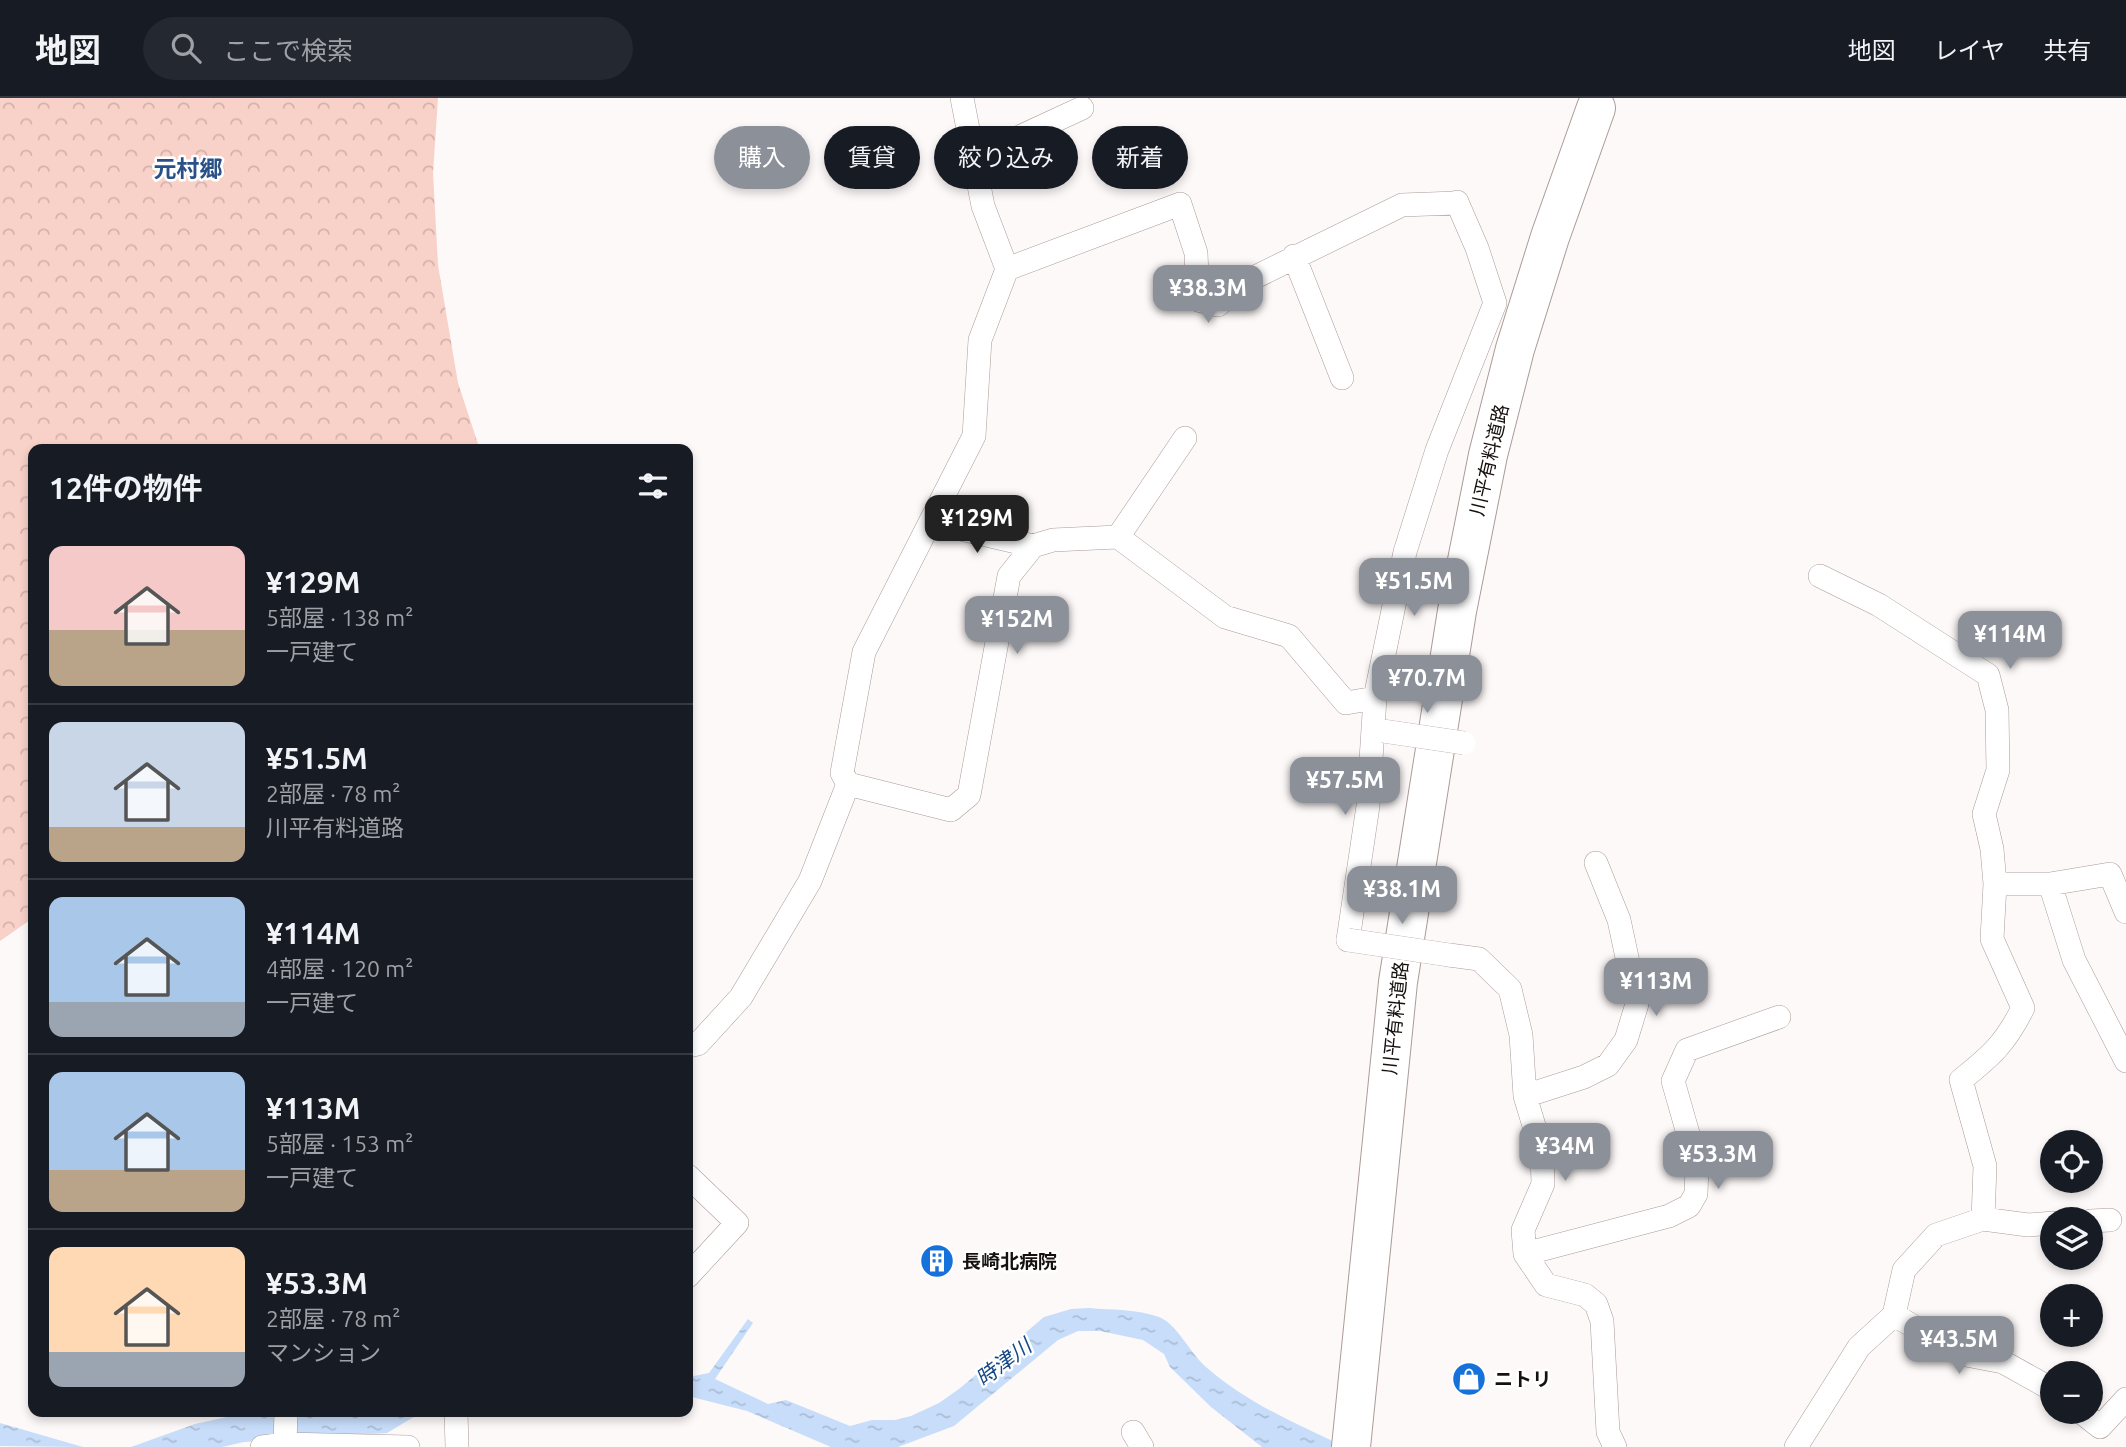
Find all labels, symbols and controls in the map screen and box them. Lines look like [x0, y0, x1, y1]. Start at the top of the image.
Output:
search box [143, 17, 633, 80]
icon: search [167, 29, 205, 67]
text: 地図 [35, 31, 101, 68]
text: ここで検索 [223, 36, 353, 65]
text: 地図 [1848, 37, 1896, 64]
text: レイヤ [1934, 37, 2005, 64]
text: 共有 [2043, 37, 2091, 64]
chip: 購入 [714, 126, 810, 189]
chip: 賃貸 [824, 126, 920, 189]
chip: 絞り込み [934, 126, 1078, 189]
chip: 新着 [1092, 126, 1188, 189]
district label: 元村郷 [154, 156, 223, 181]
pin: ¥38.3M [1151, 266, 1265, 325]
text: ¥38.3M [1169, 275, 1247, 300]
street label: 川平有料道路 [1465, 402, 1513, 518]
icon: filters [634, 467, 672, 505]
text: 12件の物件 [49, 471, 203, 505]
pin: ¥129M [928, 496, 1026, 555]
text: ¥129M [941, 505, 1013, 530]
pin: ¥51.5M [1357, 559, 1471, 618]
text: ¥129M [266, 565, 360, 599]
text: ¥51.5M [1375, 568, 1453, 593]
icon: home [105, 574, 189, 658]
pin: ¥152M [968, 596, 1066, 656]
text: 5部屋 · 138 m² [266, 605, 413, 630]
text: ¥152M [981, 606, 1053, 631]
pin: ¥114M [1961, 612, 2059, 671]
text: ¥114M [1974, 621, 2046, 646]
text: 一戸建て [266, 639, 358, 664]
pin: ¥70.7M [1370, 656, 1484, 715]
text: ¥70.7M [1388, 665, 1466, 690]
text: ¥51.5M [266, 741, 368, 775]
icon: home [105, 750, 189, 834]
pin: ¥57.5M [1288, 758, 1402, 817]
text: ¥57.5M [1306, 767, 1384, 792]
text: 2部屋 · 78 m² [266, 781, 400, 806]
text: 川平有料道路 [266, 815, 404, 840]
pin: ¥38.1M [1345, 866, 1459, 926]
text: ¥38.1M [1363, 876, 1441, 901]
text: ¥114M [266, 916, 360, 950]
icon: home [105, 925, 189, 1009]
text: 4部屋 · 120 m² [266, 956, 413, 981]
pin: ¥113M [1607, 958, 1705, 1018]
street label: 川平有料道路 [1378, 960, 1412, 1076]
text: ¥113M [1620, 968, 1692, 993]
text: 一戸建て [266, 990, 358, 1015]
text: ¥113M [266, 1091, 360, 1125]
icon: home [105, 1100, 189, 1184]
pin: ¥34M [1524, 1124, 1606, 1183]
map controls [2040, 1130, 2103, 1424]
button: locate [2040, 1130, 2103, 1193]
text: 5部屋 · 153 m² [266, 1131, 413, 1156]
pin: ¥53.3M [1661, 1132, 1775, 1191]
text: ¥34M [1535, 1133, 1595, 1158]
text: ¥53.3M [1679, 1141, 1757, 1166]
text: 一戸建て [266, 1165, 358, 1190]
button: layers [2040, 1207, 2103, 1270]
building icon: 長崎北病院 [918, 1242, 956, 1280]
place label: 長崎北病院 [962, 1250, 1057, 1272]
text: ¥53.3M [266, 1266, 368, 1300]
icon: home [105, 1275, 189, 1359]
button: + [2040, 1284, 2103, 1347]
text: 2部屋 · 78 m² [266, 1306, 400, 1331]
pin: ¥43.5M [1902, 1316, 2016, 1376]
text: ¥43.5M [1920, 1326, 1998, 1351]
water label: 時津川 [971, 1332, 1037, 1391]
text: マンション [266, 1340, 381, 1365]
shop icon: ニトリ [1450, 1360, 1488, 1398]
button: − [2040, 1361, 2103, 1424]
place label: ニトリ [1494, 1368, 1551, 1390]

